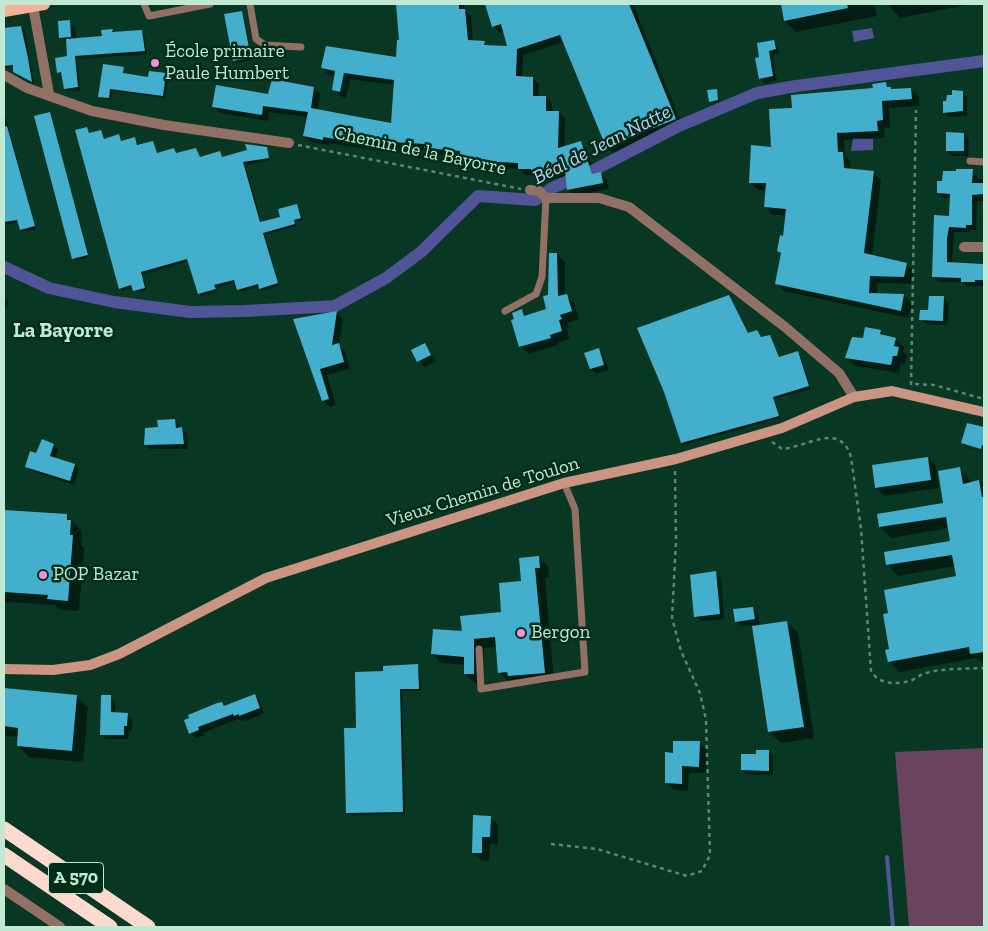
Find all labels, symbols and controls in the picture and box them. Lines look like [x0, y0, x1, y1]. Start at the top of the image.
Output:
place label: École primaire Paule Humbert [165, 41, 289, 85]
marker: École primaire Paule Humbert [149, 57, 161, 69]
water label: Béal de Jean Natte [529, 100, 675, 190]
street label: Chemin de la Bayorre [332, 122, 508, 180]
district label: La Bayorre [13, 318, 113, 344]
street label: Vieux Chemin de Toulon [384, 452, 582, 532]
place label: POP Bazar [53, 564, 139, 586]
marker: POP Bazar [37, 569, 49, 581]
place label: Bergon [531, 622, 590, 644]
marker: Bergon [515, 627, 527, 639]
road number: A 570 [48, 862, 104, 894]

